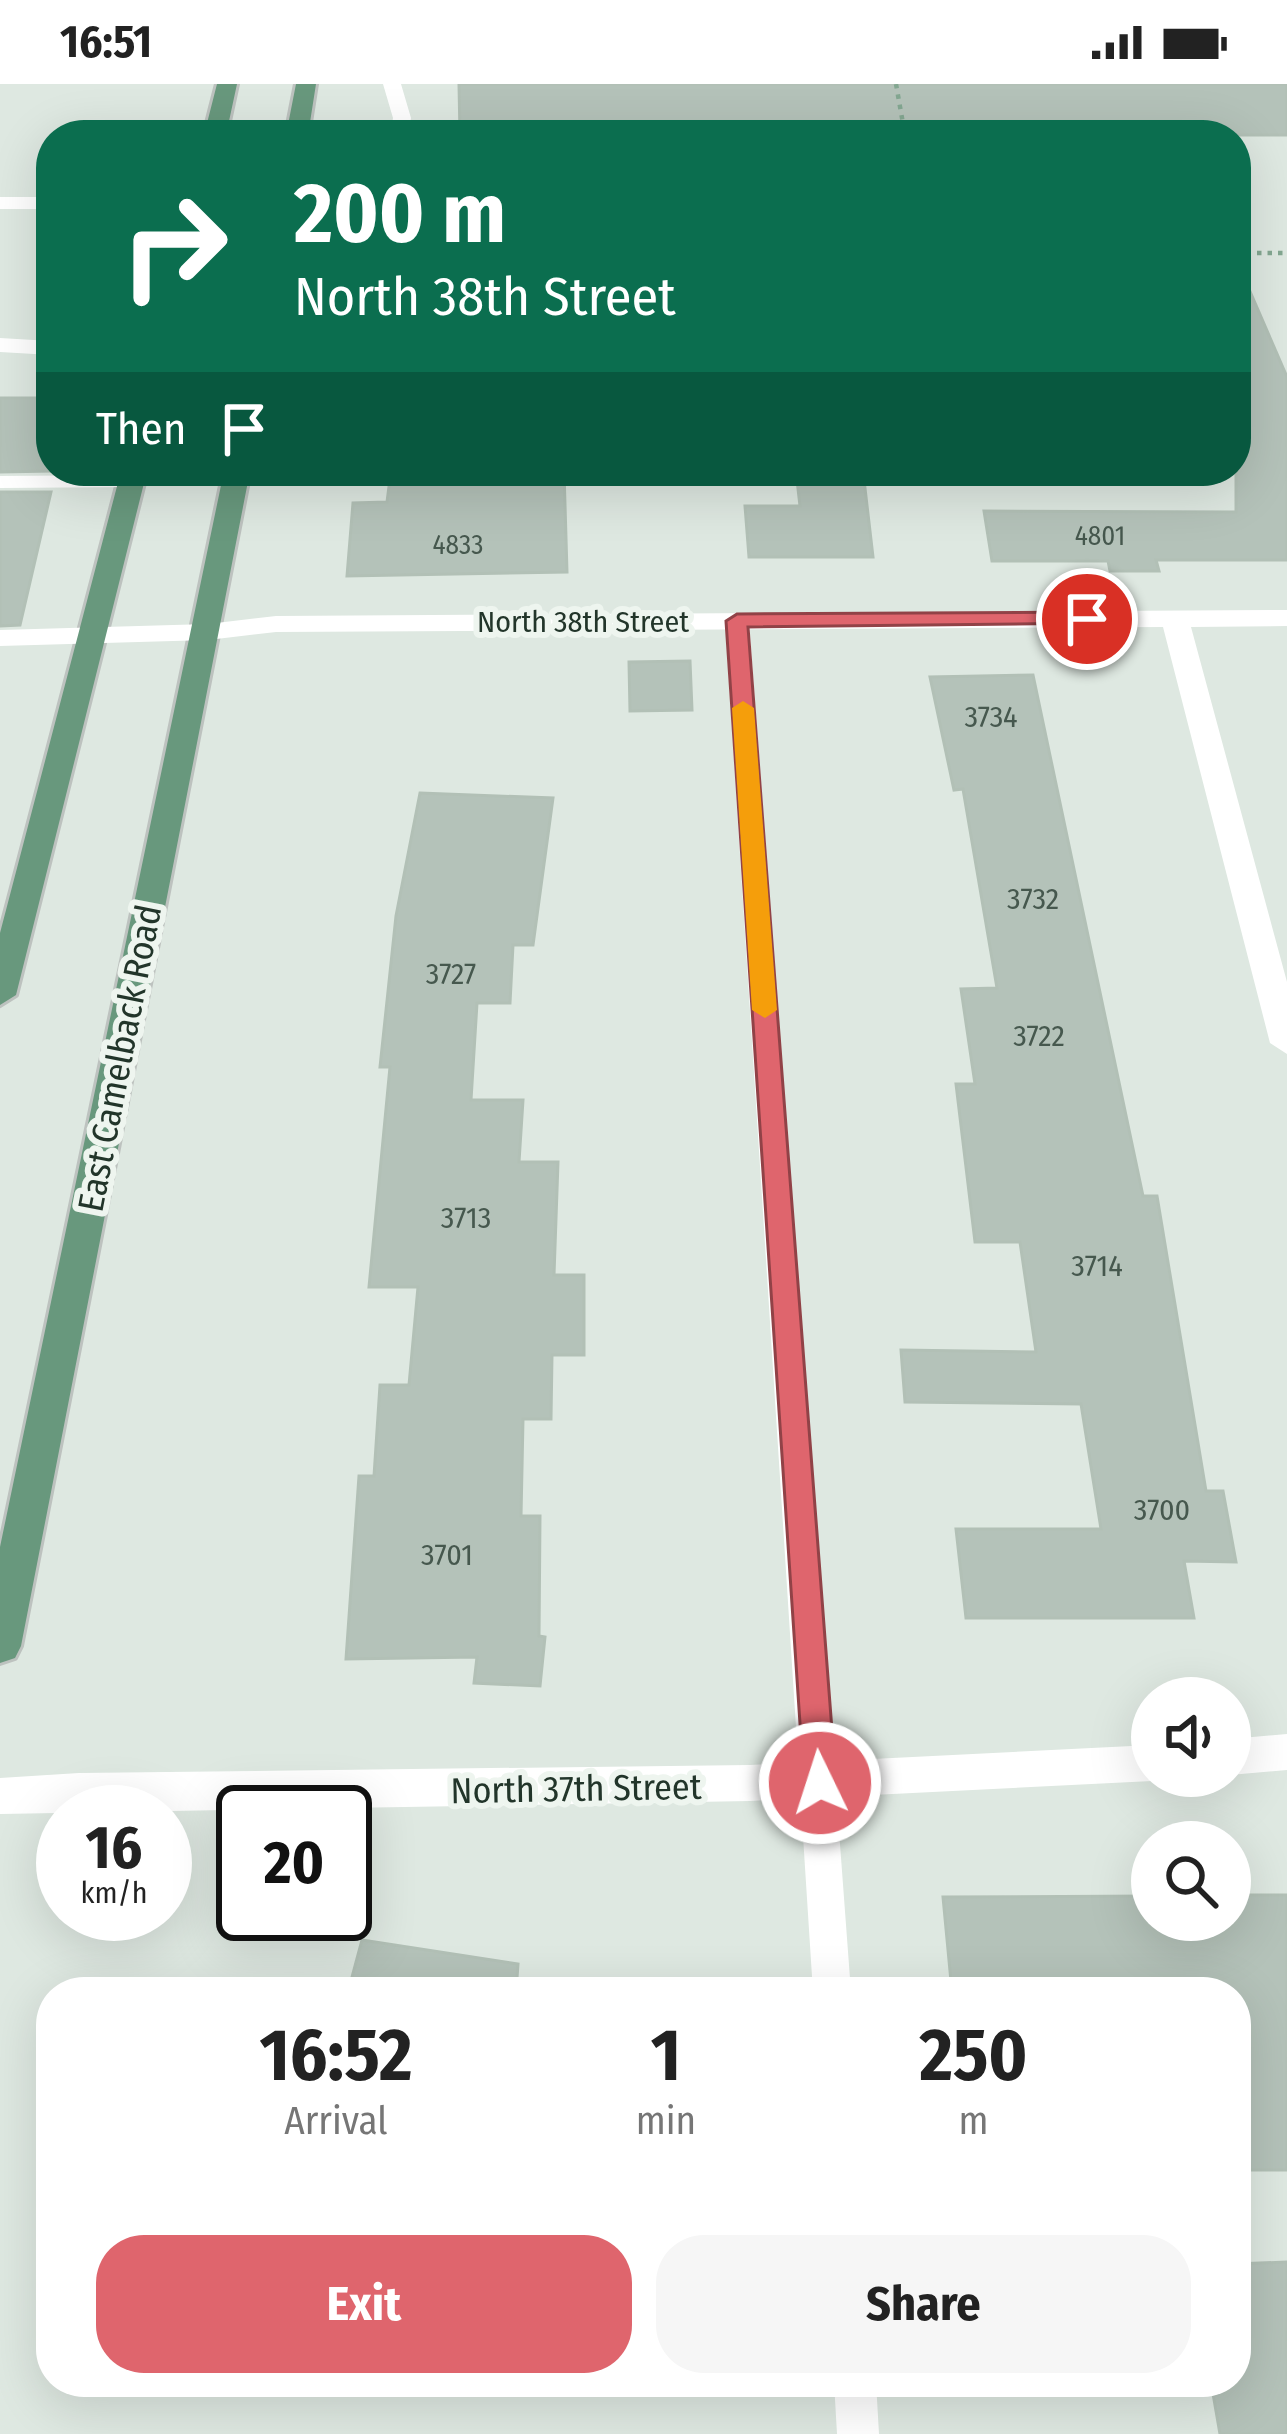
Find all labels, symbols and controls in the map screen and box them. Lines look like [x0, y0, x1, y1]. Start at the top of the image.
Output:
text: 16:51 [60, 15, 152, 69]
text: 200 m [294, 163, 506, 264]
icon: right [96, 168, 252, 324]
text: North 38th Street [294, 265, 676, 329]
icon: arrive [211, 396, 277, 462]
text: Then [96, 402, 187, 456]
house number: 4801 [1075, 520, 1125, 552]
house number: 4833 [433, 529, 483, 561]
pin [1036, 568, 1138, 670]
icon: arrive [1054, 586, 1120, 652]
street label: North 38th Street [477, 604, 689, 640]
house number: 3734 [964, 699, 1018, 735]
house number: 3732 [1007, 881, 1059, 917]
street label: East Camelback Road [69, 901, 171, 1215]
house number: 3727 [426, 956, 476, 992]
house number: 3722 [1013, 1018, 1065, 1054]
house number: 3713 [441, 1200, 491, 1236]
house number: 3714 [1071, 1248, 1123, 1284]
house number: 3700 [1134, 1492, 1190, 1528]
house number: 3701 [421, 1537, 473, 1573]
map controls [1131, 1677, 1251, 1941]
button: sound [1131, 1677, 1251, 1797]
position arrow [757, 1720, 883, 1846]
street label: North 37th Street [450, 1765, 702, 1813]
speed limit sign: 20 [216, 1785, 372, 1941]
text: 16 [86, 1812, 142, 1884]
button: search [1131, 1821, 1251, 1941]
text: km/h [81, 1875, 147, 1911]
text: 16:52 [259, 2013, 412, 2099]
text: 1 [651, 2013, 681, 2099]
text: 250 [920, 2013, 1028, 2099]
text: Arrival [284, 2098, 388, 2144]
text: min [636, 2098, 696, 2144]
text: m [959, 2098, 989, 2144]
button: Exit [96, 2235, 632, 2373]
button: Share [656, 2235, 1191, 2373]

